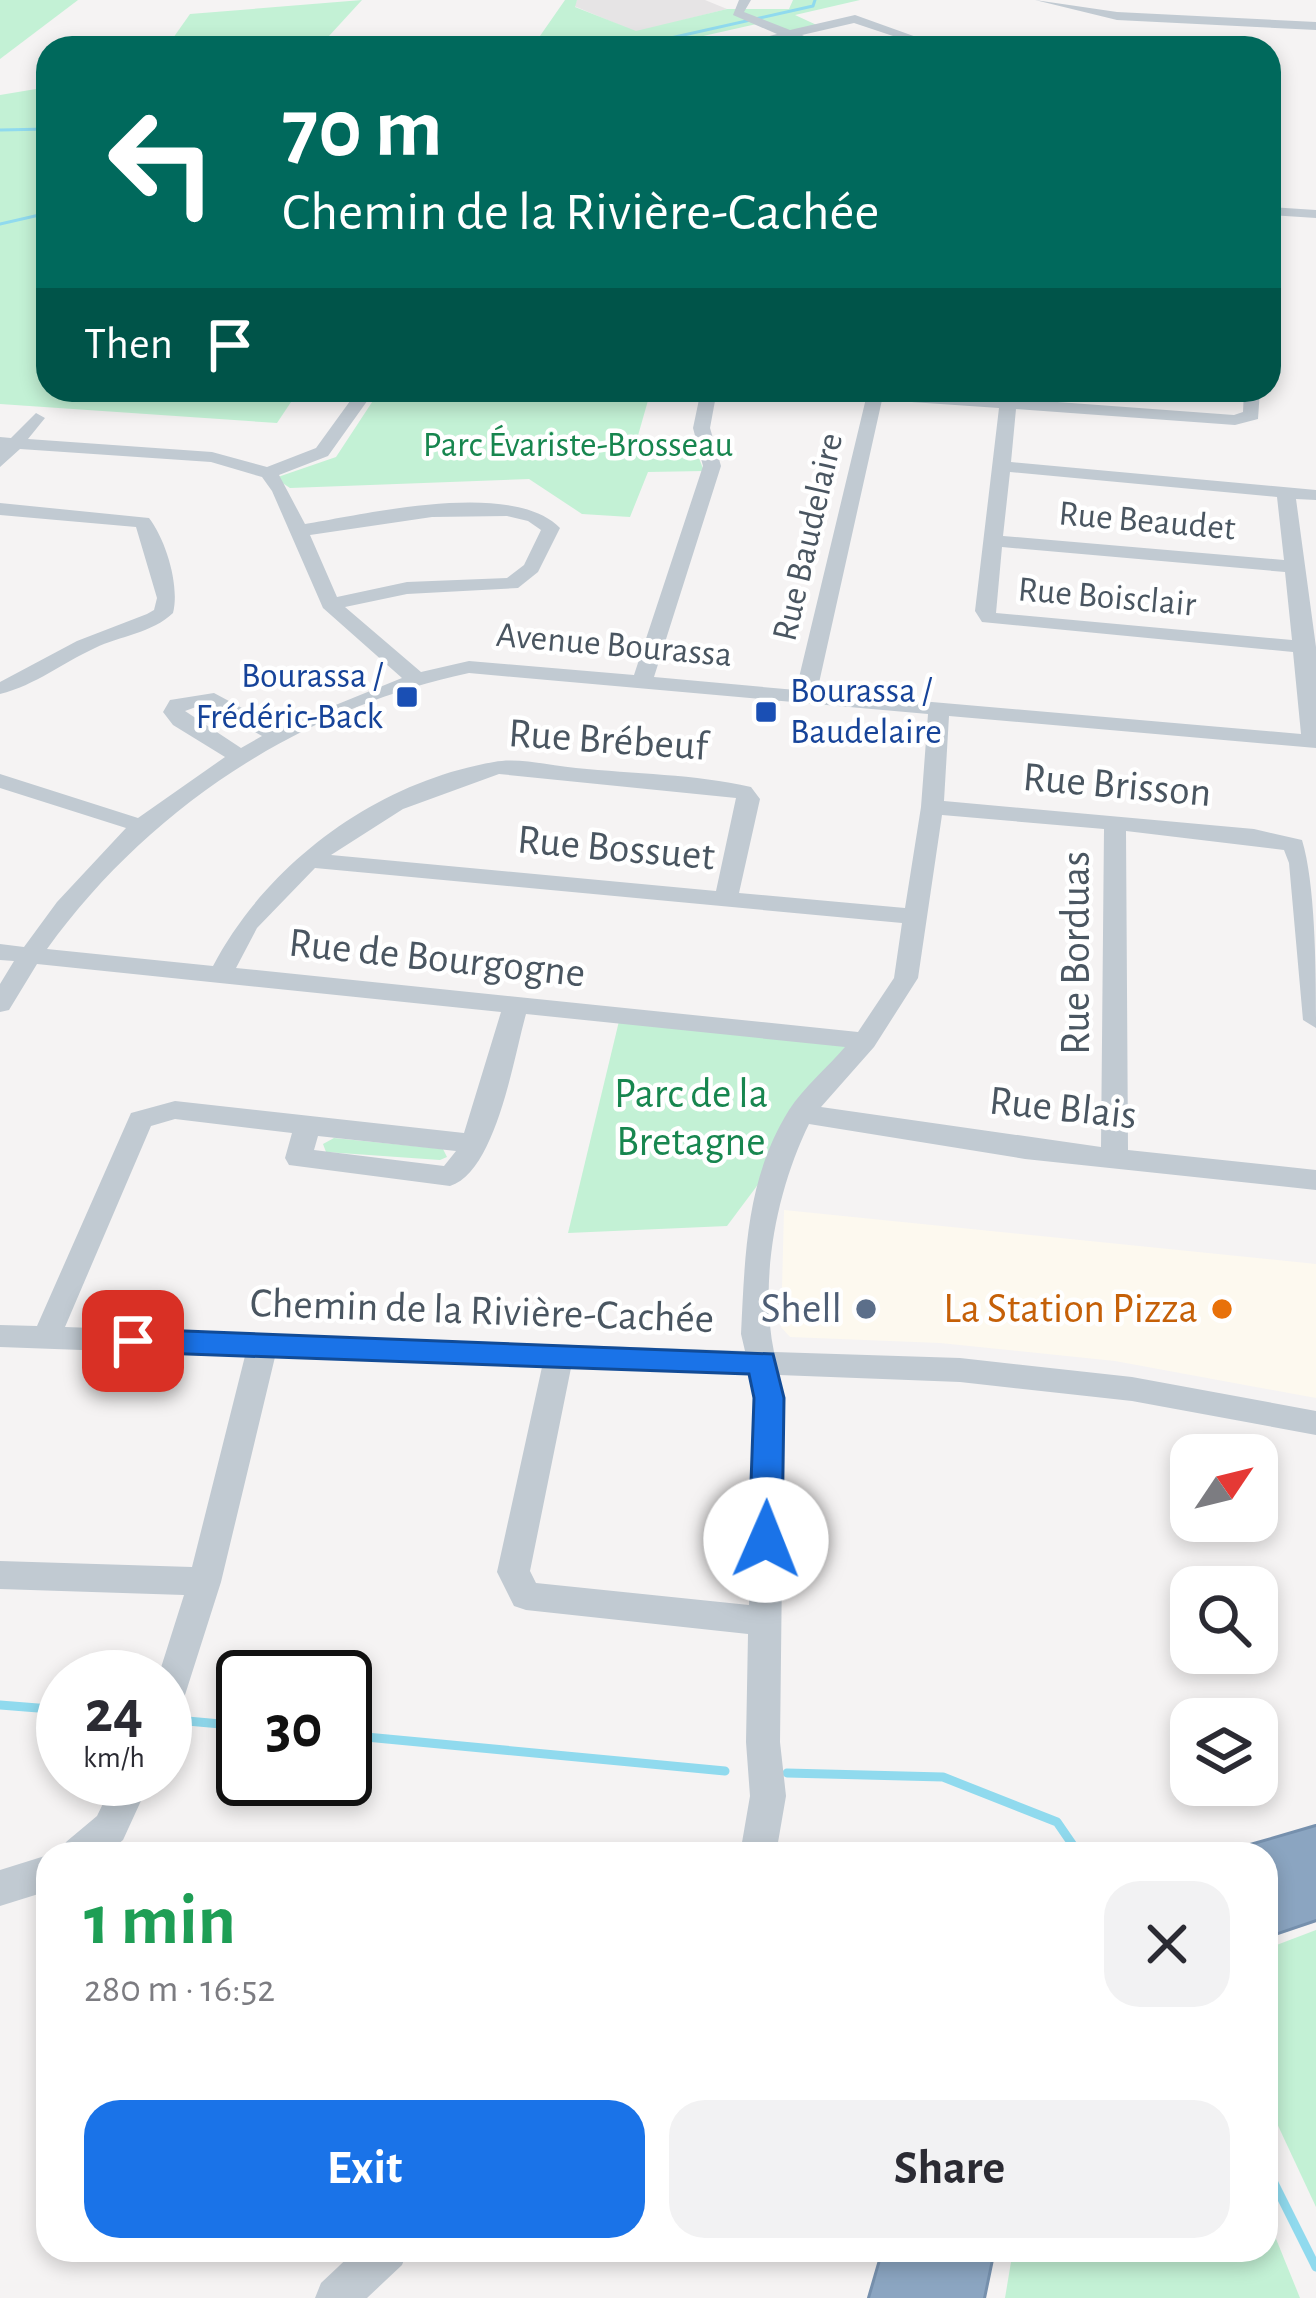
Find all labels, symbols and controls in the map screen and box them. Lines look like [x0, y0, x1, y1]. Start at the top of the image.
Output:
icon: left [84, 84, 240, 240]
text: 70 m [282, 88, 443, 172]
text: Chemin de la Rivière-Cachée [282, 186, 879, 240]
icon: arrive [197, 312, 263, 378]
text: Then [84, 322, 173, 367]
park label: Parc Évariste-Brosseau [423, 424, 733, 463]
street label: Rue Baudelaire [767, 430, 849, 644]
street label: Rue Beaudet [1057, 495, 1237, 547]
street label: Rue Boisclair [1017, 571, 1198, 623]
street label: Avenue Bourassa [495, 617, 733, 673]
place label: Bourassa / Frédéric-Back [196, 658, 384, 735]
place label: Bourassa / Baudelaire [790, 673, 942, 750]
marker: Bourassa / Frédéric-Back [394, 684, 420, 710]
marker: Bourassa / Baudelaire [753, 699, 779, 725]
street label: Rue Brébeuf [507, 712, 711, 768]
street label: Rue Brisson [1021, 756, 1213, 814]
street label: Rue Bossuet [515, 818, 717, 878]
street label: Rue Borduas [1055, 851, 1097, 1055]
street label: Rue de Bourgogne [287, 922, 587, 994]
park label: Parc de la Bretagne [614, 1073, 768, 1163]
street label: Rue Blais [987, 1079, 1139, 1137]
street label: Chemin de la Rivière-Cachée [249, 1282, 715, 1340]
place label: Shell [761, 1288, 842, 1330]
place label: La Station Pizza [943, 1288, 1198, 1330]
pin [82, 1290, 184, 1392]
marker: Shell [853, 1296, 879, 1322]
marker: La Station Pizza [1209, 1296, 1235, 1322]
icon: arrive [100, 1308, 166, 1374]
north arrow [1170, 1434, 1278, 1542]
map controls [1170, 1434, 1278, 1806]
position arrow [703, 1477, 829, 1603]
button: search [1170, 1566, 1278, 1674]
speed limit sign: 30 [216, 1650, 372, 1806]
text: 24 [85, 1683, 143, 1743]
button: layers [1170, 1698, 1278, 1806]
text: km/h [83, 1743, 145, 1773]
button: close [1104, 1881, 1230, 2007]
text: 1 min [84, 1885, 236, 1957]
text: 280 m · 16:52 [84, 1970, 275, 2009]
button: Exit [84, 2100, 645, 2238]
button: Share [669, 2100, 1230, 2238]

